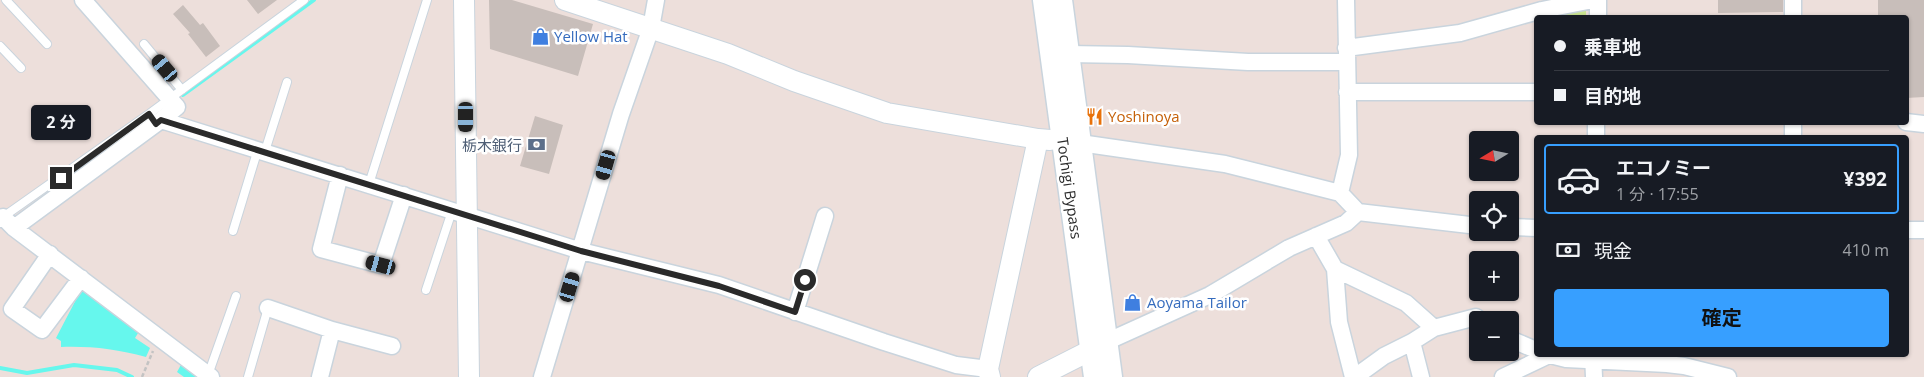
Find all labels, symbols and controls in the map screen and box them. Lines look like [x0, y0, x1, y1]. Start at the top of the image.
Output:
shop icon: Yellow Hat [530, 26, 550, 46]
place label: Yellow Hat [554, 26, 628, 46]
text: 乗車地 [1584, 34, 1641, 60]
car [149, 52, 180, 84]
text: 目的地 [1584, 83, 1641, 109]
car [458, 102, 473, 132]
callout: 2 分 [31, 106, 91, 140]
restaurant icon: Yoshinoya [1084, 106, 1104, 126]
place label: Yoshinoya [1108, 106, 1180, 126]
text: 2 分 [46, 111, 76, 133]
north arrow [1469, 131, 1519, 181]
map controls [1469, 131, 1519, 361]
place label: 栃木銀行 [462, 135, 522, 155]
bank icon: 栃木銀行 [526, 135, 546, 155]
street label: Tochigi Bypass [1053, 136, 1087, 240]
car [594, 149, 617, 181]
text: エコノミー [1616, 155, 1711, 181]
icon: car [1556, 157, 1601, 202]
text: ¥392 [1844, 166, 1887, 192]
route end [50, 167, 72, 189]
text: 1 分 · 17:55 [1616, 183, 1699, 205]
button: locate [1469, 191, 1519, 241]
icon: cash [1554, 236, 1582, 264]
text: 現金 [1594, 238, 1632, 264]
text: 410 m [1843, 239, 1889, 261]
button: + [1469, 251, 1519, 301]
car [364, 254, 397, 276]
route start [794, 269, 816, 291]
car [558, 270, 581, 304]
button: 確定 [1554, 289, 1889, 347]
shop icon: Aoyama Tailor [1123, 292, 1143, 312]
place label: Aoyama Tailor [1147, 292, 1247, 312]
button: − [1469, 311, 1519, 361]

